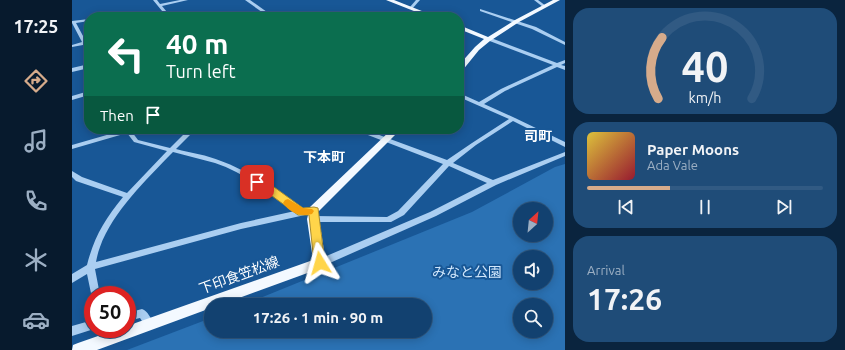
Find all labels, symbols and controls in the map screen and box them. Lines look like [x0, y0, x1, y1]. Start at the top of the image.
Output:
text: 17:25 [13, 16, 59, 36]
icon: left [100, 28, 152, 80]
text: 40 m [166, 28, 228, 59]
text: 40 [682, 43, 728, 90]
text: Turn left [166, 61, 236, 81]
icon: directions [22, 67, 50, 95]
text: km/h [689, 90, 721, 106]
icon: arrive [142, 104, 164, 126]
text: Then [100, 107, 134, 124]
icon: music [22, 127, 50, 155]
district label: 司町 [524, 128, 552, 144]
text: Paper Moons [647, 141, 739, 158]
district label: 下本町 [303, 149, 345, 165]
text: Ada Vale [647, 158, 698, 172]
pin [240, 165, 274, 199]
icon: arrive [246, 171, 268, 193]
icon: phone [22, 187, 50, 215]
icon: previous [615, 196, 637, 218]
icon: pause [694, 196, 716, 218]
icon: next [773, 196, 795, 218]
north arrow [513, 202, 553, 242]
map controls [513, 202, 553, 338]
position arrow [299, 242, 341, 284]
icon: climate [22, 246, 50, 274]
button: sound [513, 250, 553, 290]
street label: 下印食笠松線 [197, 253, 281, 297]
text: Arrival [587, 263, 625, 277]
park label: みなと公園 [432, 264, 502, 280]
text: 17:26 [587, 282, 662, 316]
speed limit sign: 50 [84, 286, 136, 338]
button: search [513, 298, 553, 338]
icon: car [22, 306, 50, 334]
text: 17:26 · 1 min · 90 m [253, 309, 383, 326]

